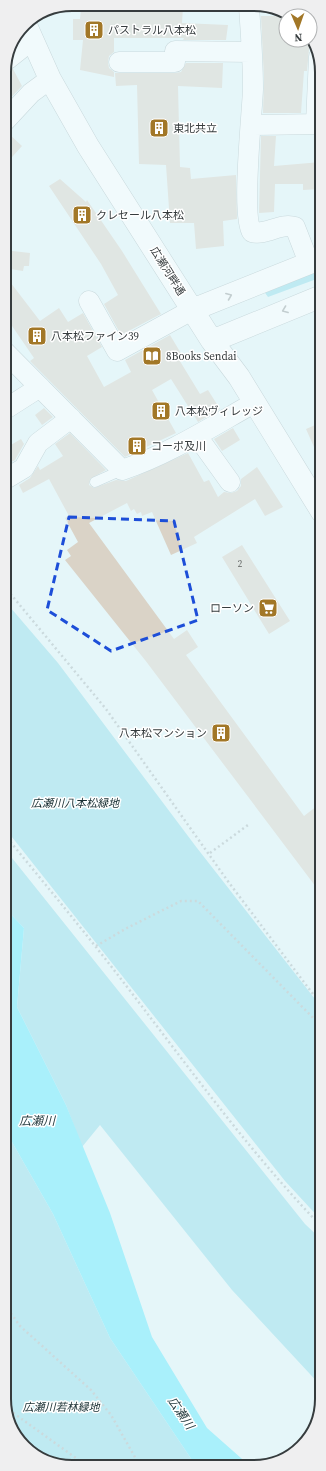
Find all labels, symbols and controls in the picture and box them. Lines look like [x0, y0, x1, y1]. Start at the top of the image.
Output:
north arrow [278, 8, 318, 48]
building icon: パストラル八本松 [83, 19, 105, 41]
place label: パストラル八本松 [108, 23, 196, 38]
text: N [294, 30, 303, 45]
building icon: 東北共立 [148, 117, 170, 139]
place label: 東北共立 [173, 121, 217, 136]
building icon: クレセール八本松 [71, 204, 93, 226]
place label: クレセール八本松 [96, 208, 184, 223]
street label: 広瀬河畔通 [147, 244, 189, 299]
one-way arrow [225, 292, 232, 300]
one-way arrow [282, 306, 289, 314]
building icon: 八本松ファイン39 [26, 325, 48, 347]
place label: 八本松ファイン39 [51, 329, 139, 344]
library icon: 8Books Sendai [141, 345, 163, 367]
place label: 8Books Sendai [166, 349, 237, 364]
building icon: 八本松ヴィレッジ [150, 400, 172, 422]
place label: 八本松ヴィレッジ [175, 404, 263, 419]
building icon: コーポ及川 [126, 435, 148, 457]
place label: コーポ及川 [151, 439, 206, 454]
house number: 2 [238, 558, 243, 570]
supermarket icon: ローソン [257, 597, 279, 619]
place label: ローソン [210, 601, 254, 616]
building icon: 八本松マンション [210, 722, 232, 744]
place label: 八本松マンション [119, 726, 207, 741]
park label: 広瀬川八本松緑地 [31, 796, 120, 811]
water label: 広瀬川 [19, 1113, 57, 1129]
water label: 広瀬川 [164, 1394, 199, 1434]
park label: 広瀬川若林緑地 [23, 1400, 100, 1415]

